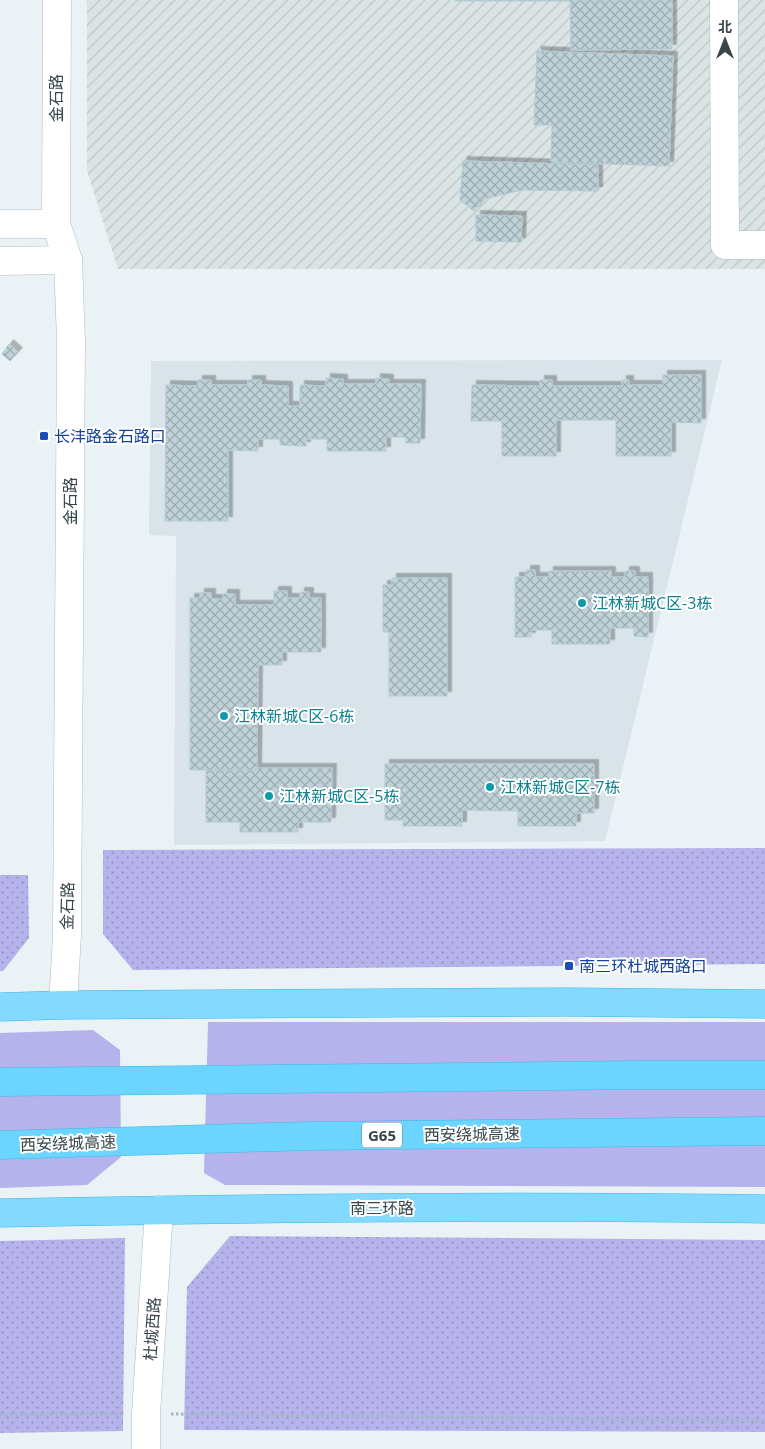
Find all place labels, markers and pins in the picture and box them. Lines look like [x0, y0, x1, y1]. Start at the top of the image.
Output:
place label: 长沣路金石路口 [54, 425, 166, 447]
marker: 长沣路金石路口 [38, 430, 50, 442]
place label: 江林新城C区-3栋 [592, 592, 712, 614]
marker: 江林新城C区-3栋 [576, 597, 588, 609]
place label: 江林新城C区-6栋 [234, 705, 354, 727]
marker: 江林新城C区-6栋 [218, 710, 230, 722]
place label: 江林新城C区-7栋 [500, 776, 620, 798]
marker: 江林新城C区-7栋 [484, 781, 496, 793]
place label: 江林新城C区-5栋 [279, 785, 399, 807]
marker: 江林新城C区-5栋 [263, 790, 275, 802]
place label: 南三环杜城西路口 [579, 955, 707, 977]
marker: 南三环杜城西路口 [563, 960, 575, 972]

